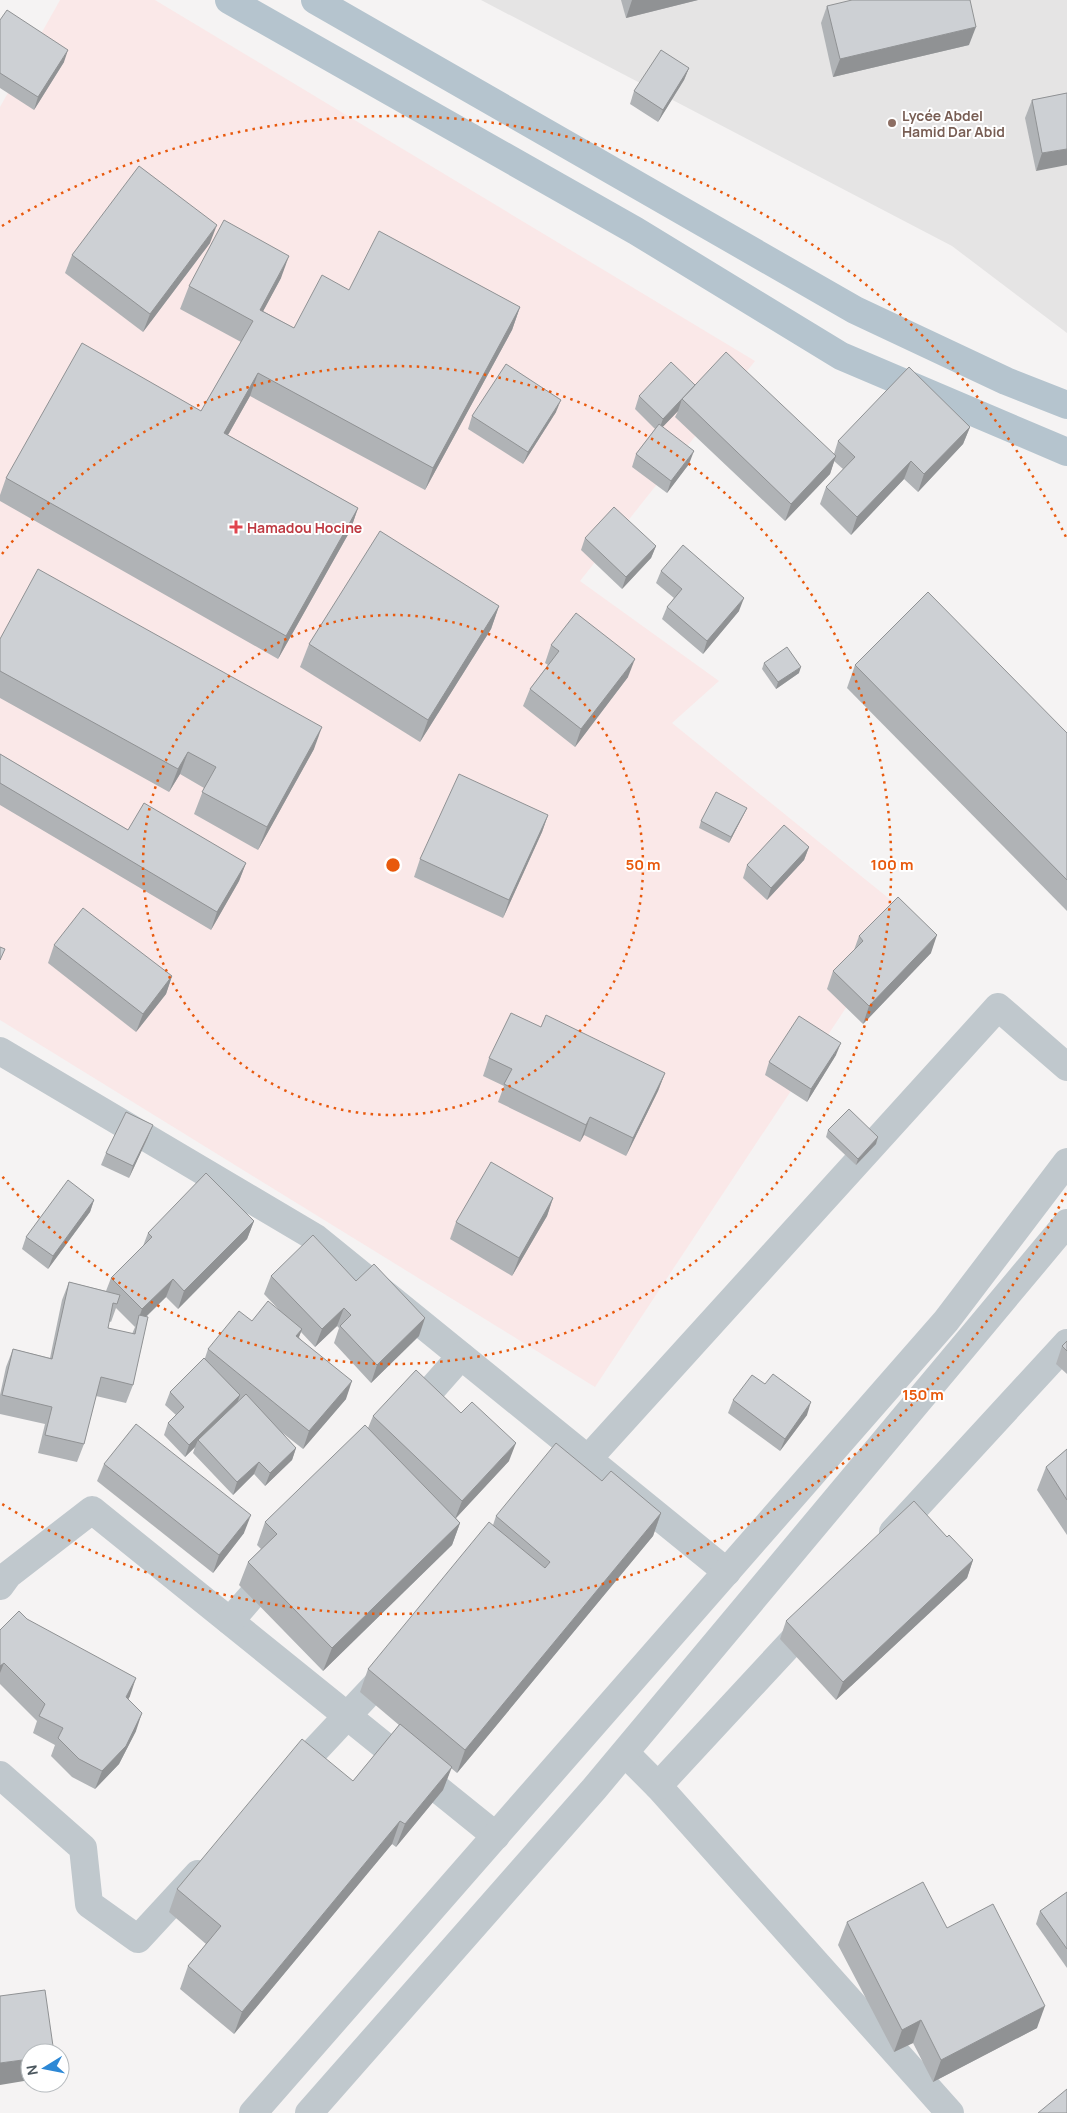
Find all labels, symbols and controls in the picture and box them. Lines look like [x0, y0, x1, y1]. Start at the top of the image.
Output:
place label: Lycée Abdel Hamid Dar Abid [902, 106, 1005, 141]
marker: Lycée Abdel Hamid Dar Abid [886, 117, 898, 129]
place label: Hamadou Hocine [247, 518, 362, 537]
marker: Hamadou Hocine [229, 520, 243, 534]
text: 50 m [625, 854, 661, 875]
text: 100 m [871, 854, 913, 875]
centre of rings [384, 856, 402, 874]
text: 150 m [902, 1384, 944, 1405]
north arrow [20, 2043, 70, 2093]
text: N [21, 2064, 42, 2077]

